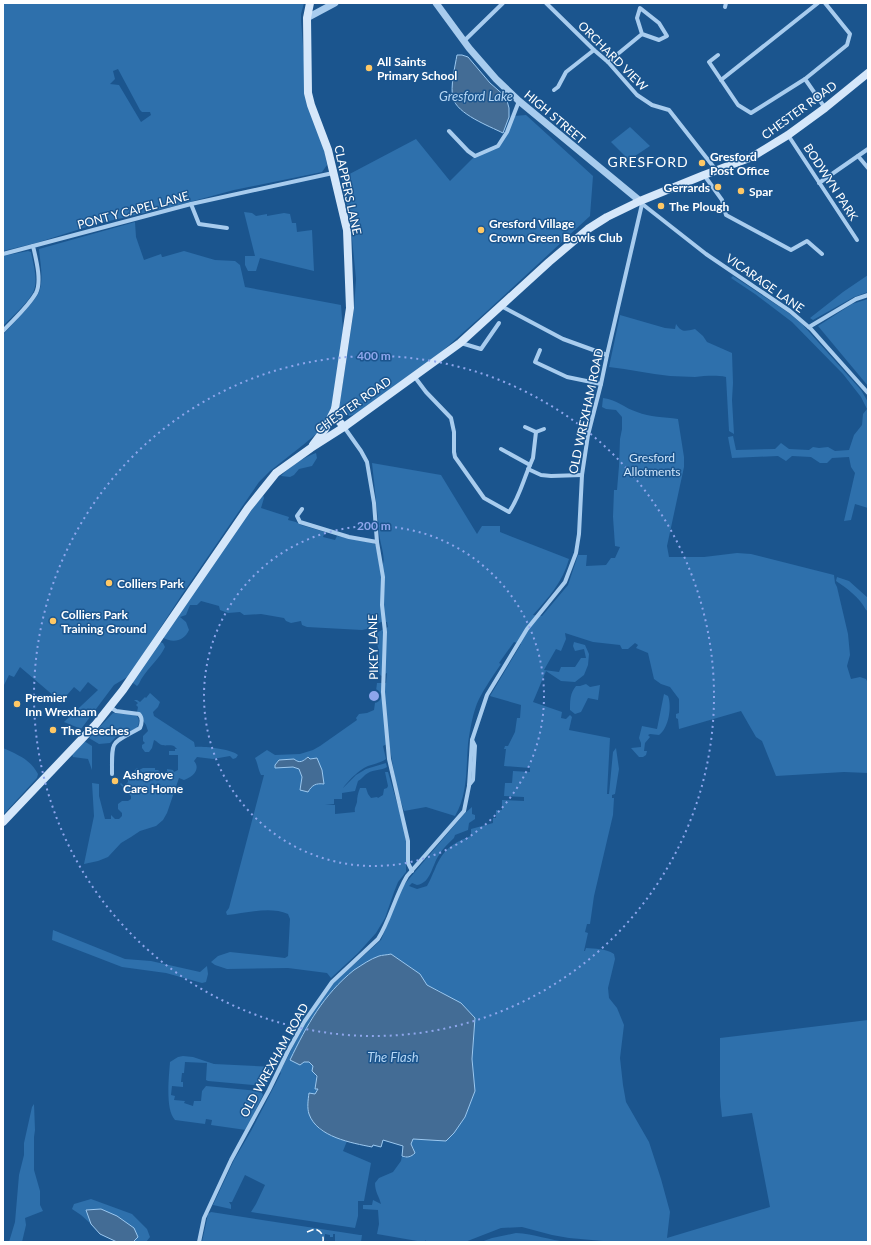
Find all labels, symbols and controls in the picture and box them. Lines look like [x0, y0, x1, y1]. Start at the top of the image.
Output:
street label: ORCHARD VIEW [575, 18, 651, 94]
place label: All Saints Primary School [376, 54, 457, 83]
marker: All Saints Primary School [364, 63, 374, 73]
street label: CHESTER ROAD [758, 78, 840, 142]
street label: HIGH STREET [521, 87, 589, 147]
water label: Gresford Lake [439, 88, 513, 104]
street label: BODWYN PARK [801, 141, 861, 223]
street label: CLAPPERS LANE [331, 144, 365, 236]
place label: Gresford Post Office [710, 149, 770, 178]
district label: GRESFORD [607, 153, 689, 170]
marker: Gresford Post Office [697, 158, 707, 168]
place label: Gerrards [664, 180, 710, 195]
marker: Gerrards [713, 182, 723, 192]
place label: Spar [749, 184, 773, 199]
marker: Spar [736, 186, 746, 196]
street label: PONT Y CAPEL LANE [76, 188, 191, 232]
place label: The Plough [669, 199, 730, 214]
marker: The Plough [656, 201, 666, 211]
place label: Gresford Village Crown Green Bowls Club [489, 216, 623, 245]
marker: Gresford Village Crown Green Bowls Club [476, 225, 486, 235]
street label: VICARAGE LANE [723, 250, 807, 316]
street label: OLD WREXHAM ROAD [565, 347, 607, 475]
text: 400 m [357, 348, 391, 363]
street label: CHESTER ROAD [312, 373, 394, 437]
park label: Gresford Allotments [623, 450, 681, 479]
text: 200 m [357, 518, 391, 533]
place label: Colliers Park [117, 576, 185, 591]
marker: Colliers Park [104, 578, 114, 588]
place label: Colliers Park Training Ground [61, 607, 147, 636]
street label: PIKEY LANE [365, 614, 381, 680]
marker: Colliers Park Training Ground [48, 616, 58, 626]
centre of rings [367, 689, 381, 703]
place label: Premier Inn Wrexham [25, 690, 97, 719]
marker: Premier Inn Wrexham [12, 699, 22, 709]
place label: The Beeches [61, 723, 129, 738]
marker: The Beeches [48, 725, 58, 735]
place label: Ashgrove Care Home [122, 767, 184, 796]
marker: Ashgrove Care Home [110, 776, 120, 786]
street label: OLD WREXHAM ROAD [236, 1000, 312, 1120]
water label: The Flash [367, 1049, 419, 1065]

